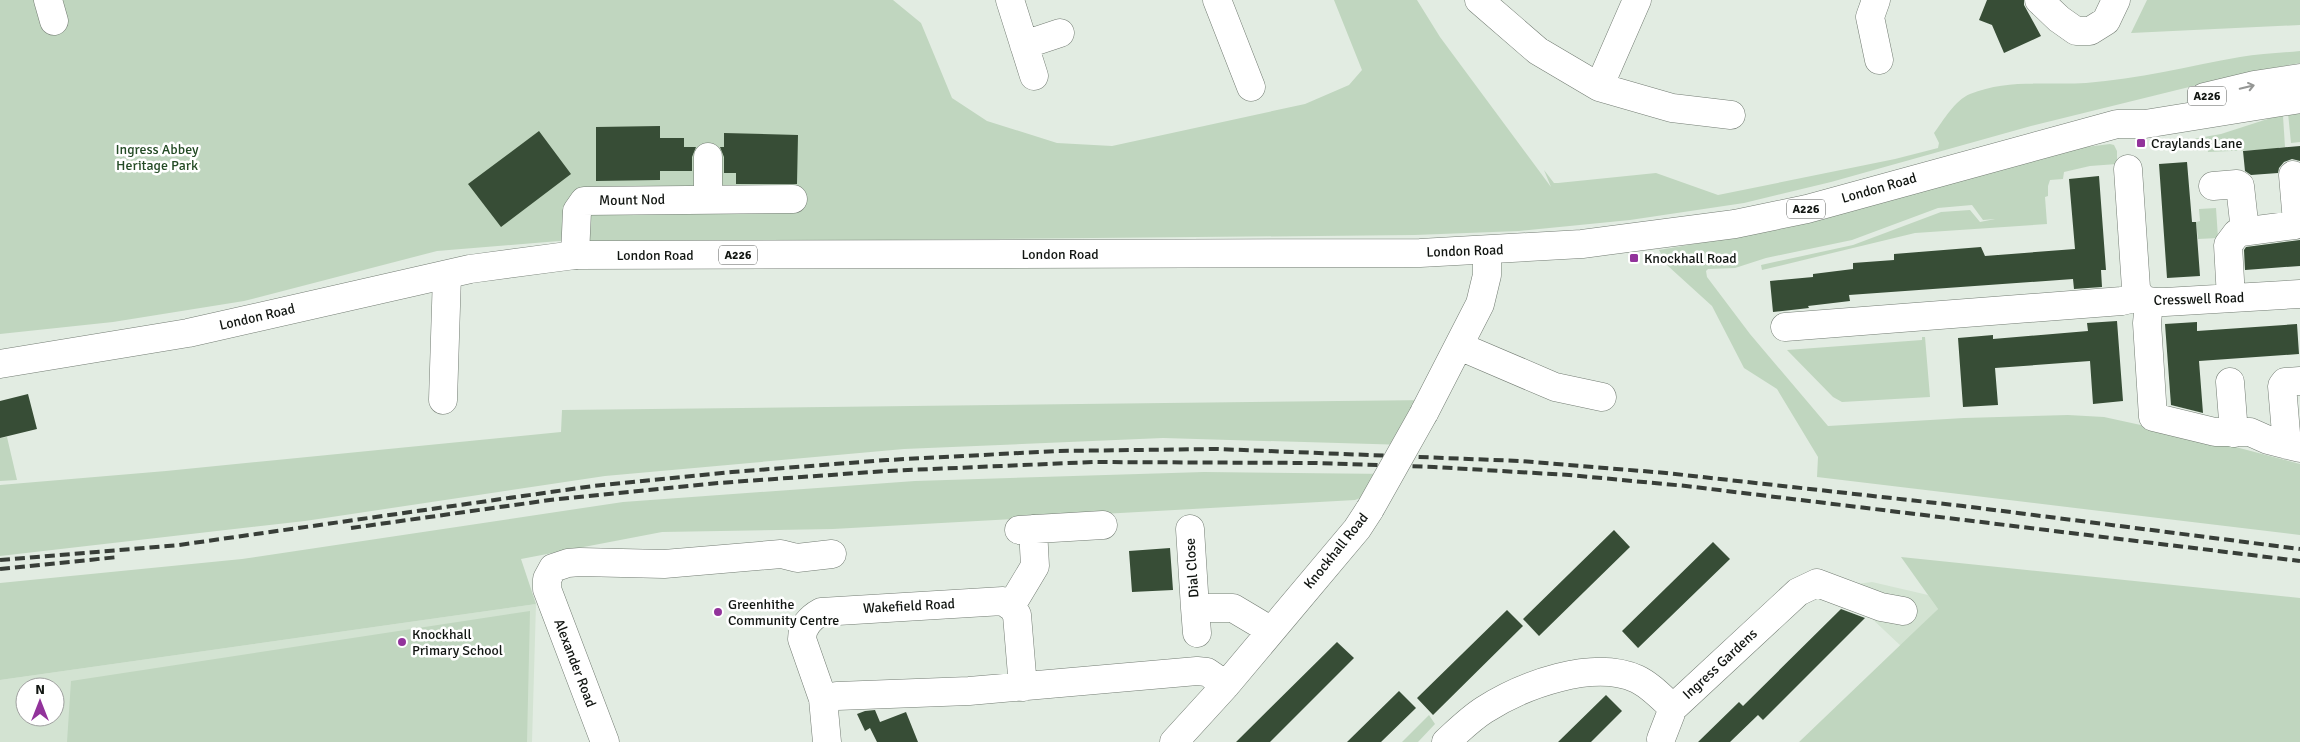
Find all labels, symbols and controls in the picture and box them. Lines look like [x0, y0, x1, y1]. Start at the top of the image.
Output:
one-way arrow [2239, 82, 2255, 91]
road number: A226 [2188, 86, 2226, 105]
place label: Craylands Lane [2151, 135, 2242, 152]
marker: Craylands Lane [2135, 137, 2147, 149]
park label: Ingress Abbey Heritage Park [115, 141, 199, 174]
street label: London Road [1840, 169, 1918, 207]
street label: Mount Nod [599, 191, 665, 209]
road number: A226 [1787, 200, 1825, 218]
street label: London Road [1426, 241, 1504, 261]
road number: A226 [719, 246, 757, 264]
street label: London Road [1021, 246, 1099, 263]
street label: London Road [616, 247, 694, 264]
place label: Knockhall Road [1644, 250, 1737, 267]
marker: Knockhall Road [1628, 252, 1640, 264]
street label: Cresswell Road [2153, 289, 2245, 309]
street label: London Road [217, 300, 297, 334]
street label: Knockhall Road [1300, 510, 1372, 592]
street label: Dial Close [1181, 537, 1203, 599]
street label: Wakefield Road [863, 595, 955, 617]
place label: Greenhithe Community Centre [728, 596, 839, 629]
marker: Greenhithe Community Centre [712, 606, 724, 618]
street label: Alexander Road [550, 616, 600, 710]
street label: Ingress Gardens [1679, 625, 1761, 703]
place label: Knockhall Primary School [412, 626, 503, 659]
marker: Knockhall Primary School [396, 636, 408, 648]
north arrow [15, 677, 65, 727]
text: N [35, 681, 45, 698]

